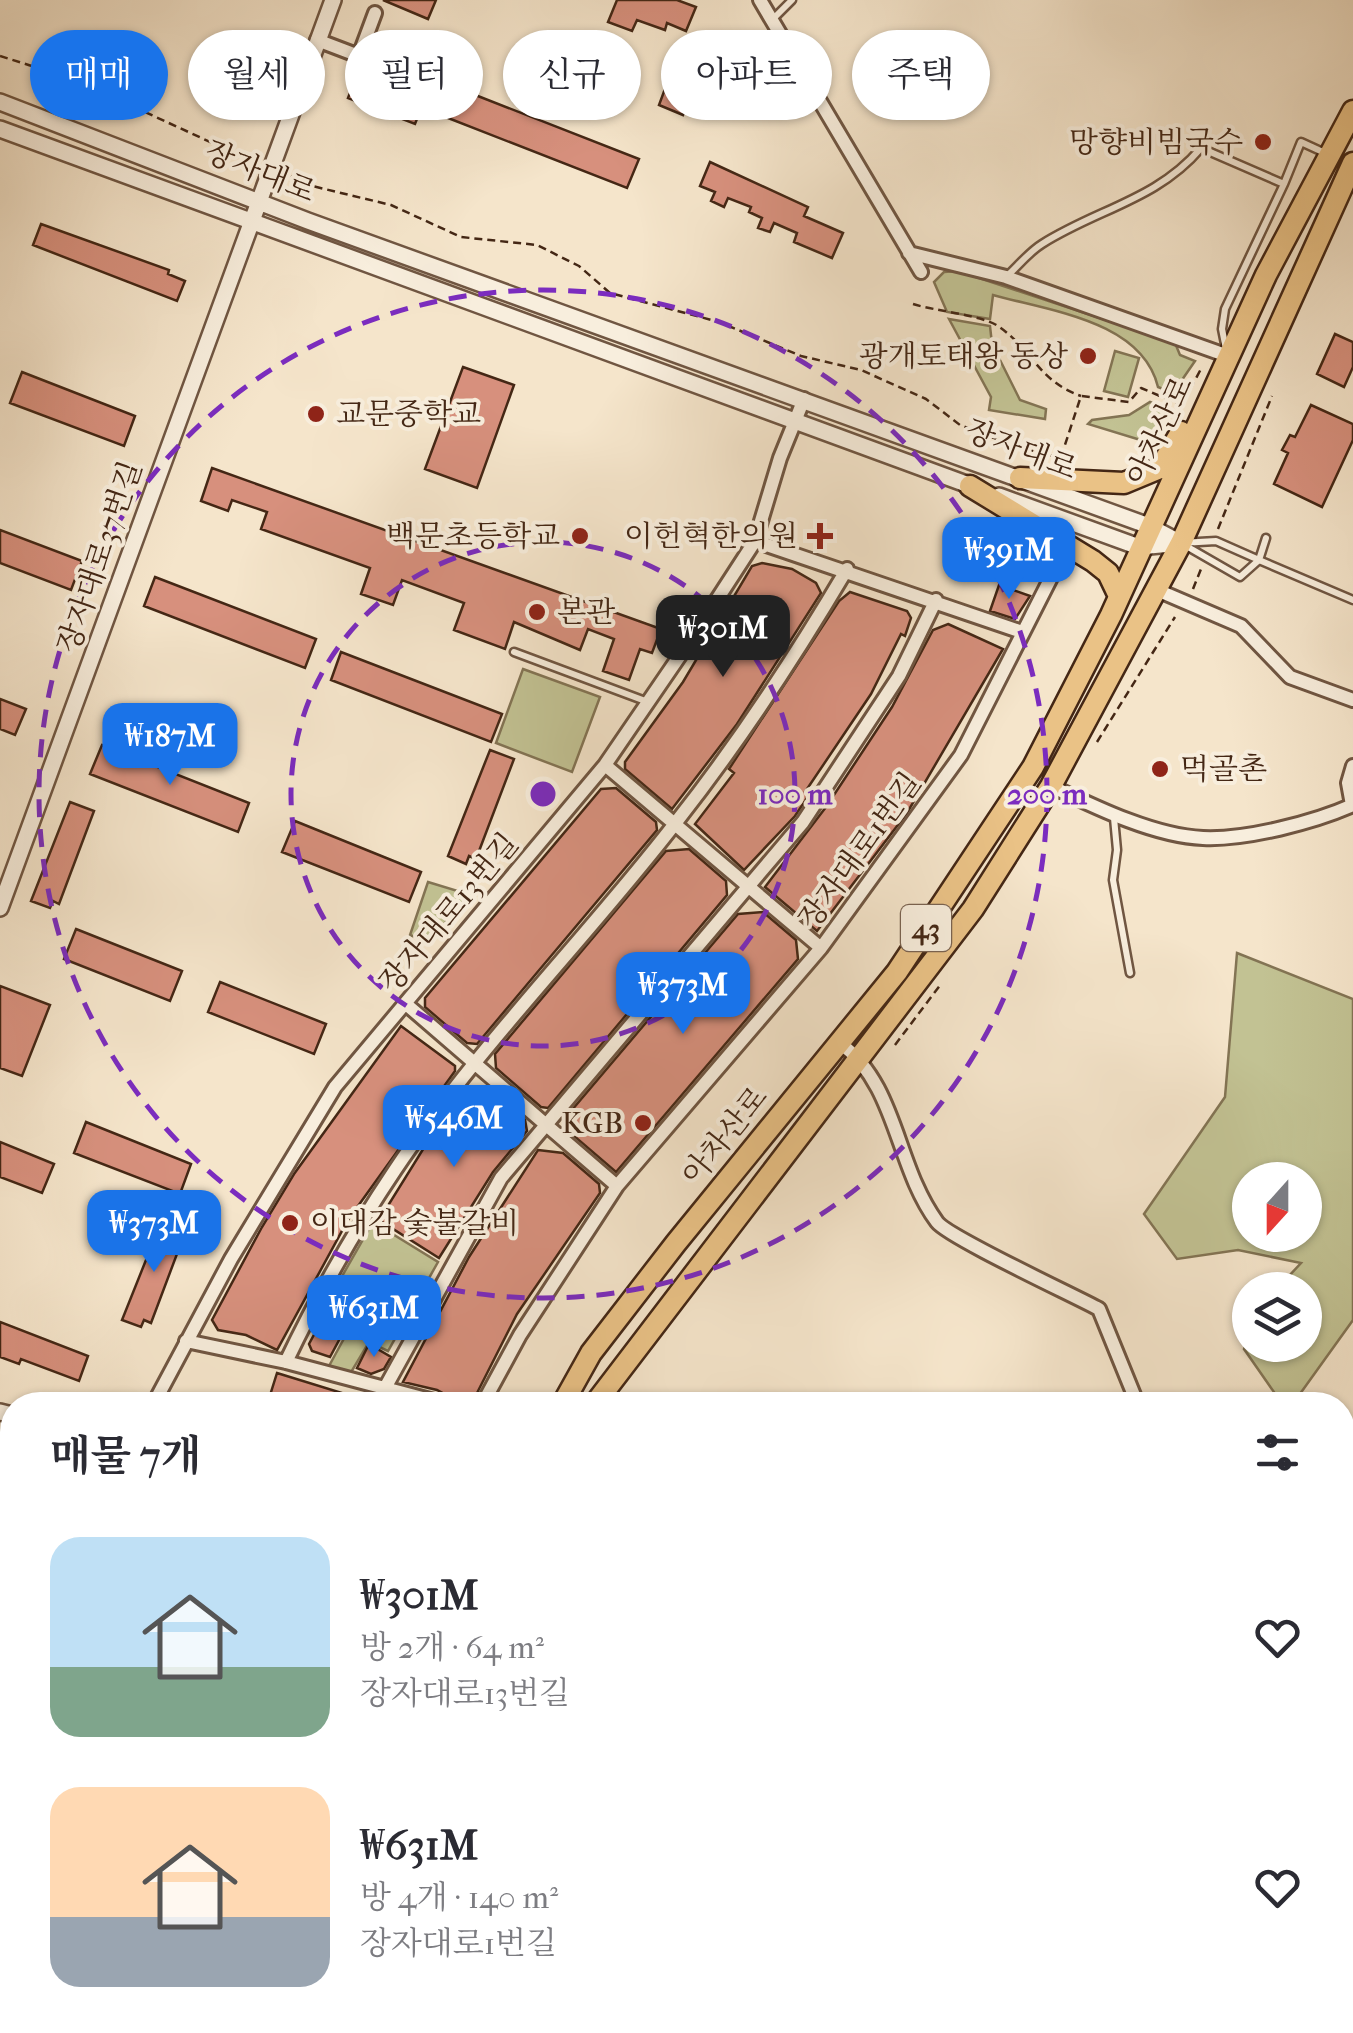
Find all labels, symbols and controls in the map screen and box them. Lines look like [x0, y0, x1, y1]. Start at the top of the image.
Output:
chip: 매매 [30, 30, 168, 120]
chip: 월세 [188, 30, 325, 120]
chip: 필터 [345, 30, 483, 120]
chip: 신규 [503, 30, 641, 120]
chip: 아파트 [661, 30, 832, 120]
chip: 주택 [852, 30, 990, 120]
place label: 망향비빔국수 [1069, 125, 1243, 160]
marker: 망향비빔국수 [1252, 131, 1274, 153]
street label: 장자대로 [200, 134, 320, 210]
place label: 광개토태왕 동상 [859, 339, 1068, 374]
marker: 광개토태왕 동상 [1077, 345, 1099, 367]
street label: 아차산로 [1120, 371, 1200, 491]
place label: 교문중학교 [336, 397, 481, 432]
marker: 교문중학교 [305, 403, 327, 425]
street label: 장자대로 [961, 413, 1081, 487]
street label: 장자대로37번길 [51, 456, 149, 658]
pin: ₩391M [939, 517, 1079, 602]
place label: 백문초등학교 [386, 519, 560, 554]
place label: 이헌혁한의원 [624, 519, 798, 554]
marker: 이헌혁한의원 [807, 523, 833, 549]
marker: 백문초등학교 [569, 525, 591, 547]
text: ₩391M [964, 531, 1054, 568]
place label: 본관 [557, 595, 616, 630]
pin: ₩301M [653, 595, 793, 680]
marker: 본관 [526, 601, 548, 623]
text: ₩301M [678, 609, 768, 646]
pin: ₩187M [100, 703, 240, 788]
text: ₩187M [124, 717, 216, 754]
place label: 먹골촌 [1180, 752, 1267, 787]
marker: 먹골촌 [1149, 758, 1171, 780]
street label: 장자대로1번길 [792, 766, 928, 936]
centre of rings [525, 776, 561, 812]
text: 100 m [757, 777, 834, 812]
text: 200 m [1007, 777, 1088, 812]
street label: 장자대로13번길 [372, 826, 526, 1000]
road number: 43 [901, 905, 951, 951]
pin: ₩373M [613, 952, 753, 1037]
text: ₩373M [638, 966, 728, 1003]
street label: 아차산로 [675, 1080, 775, 1192]
pin: ₩546M [384, 1085, 524, 1170]
text: ₩546M [405, 1099, 503, 1136]
place label: KGB [562, 1106, 623, 1141]
marker: KGB [632, 1112, 654, 1134]
north arrow [1232, 1162, 1322, 1252]
map controls [1232, 1162, 1322, 1362]
pin: ₩373M [84, 1190, 224, 1275]
text: ₩373M [109, 1204, 199, 1241]
place label: 이대감 숯불갈비 [310, 1206, 519, 1241]
marker: 이대감 숯불갈비 [279, 1212, 301, 1234]
button: layers [1232, 1272, 1322, 1362]
pin: ₩631M [304, 1275, 444, 1360]
text: ₩631M [329, 1289, 419, 1326]
icon: filters [1250, 1425, 1305, 1480]
text: 매물 7개 [50, 1432, 201, 1481]
text: ₩301M [360, 1571, 478, 1620]
icon: home [130, 1577, 250, 1697]
icon: heart [1250, 1610, 1305, 1665]
text: 방 2개 · 64 m² [360, 1629, 544, 1666]
text: 장자대로13번길 [360, 1675, 570, 1712]
text: ₩631M [360, 1821, 478, 1870]
icon: home [130, 1827, 250, 1947]
icon: heart [1250, 1860, 1305, 1915]
text: 방 4개 · 140 m² [360, 1879, 558, 1916]
text: 장자대로1번길 [360, 1925, 557, 1962]

